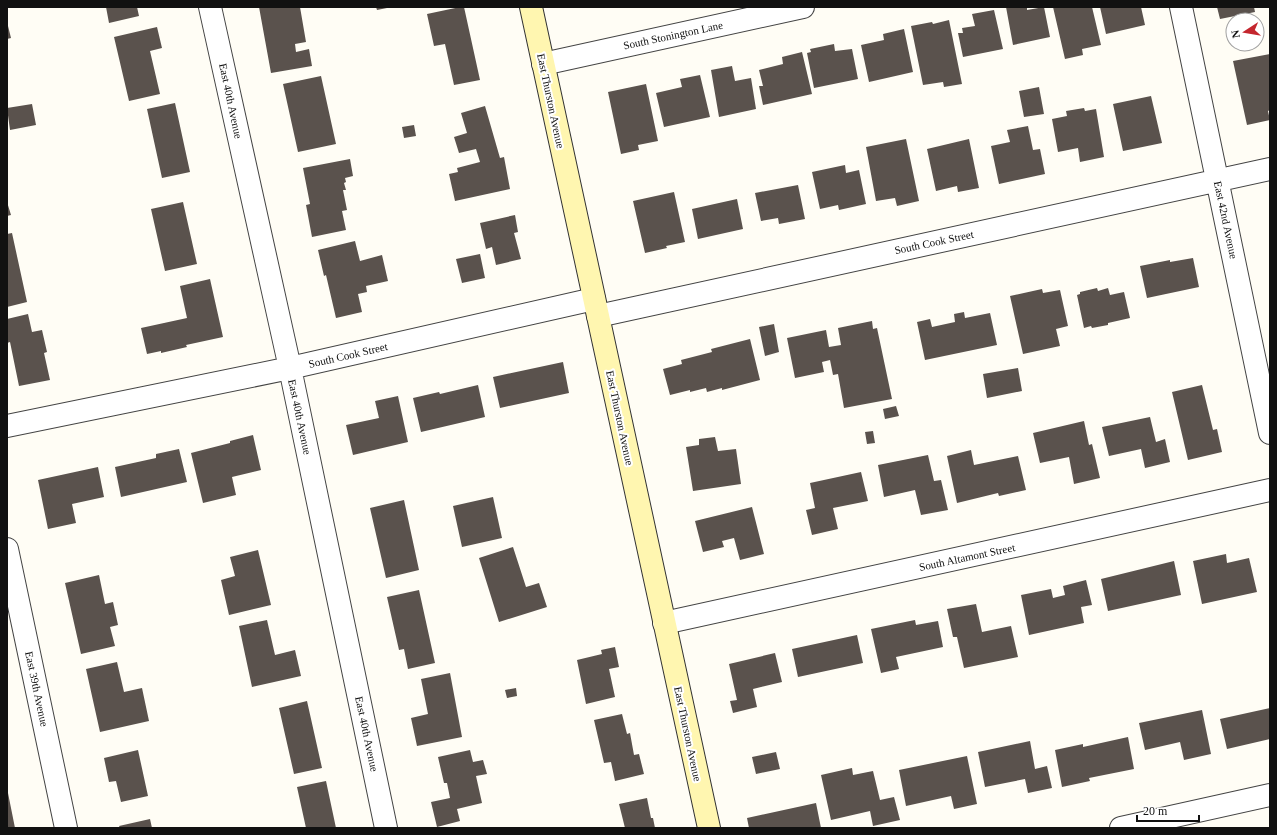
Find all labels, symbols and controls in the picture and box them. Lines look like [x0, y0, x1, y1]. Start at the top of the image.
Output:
north arrow [1225, 12, 1265, 52]
street label: South Stonington Lane [622, 19, 724, 51]
text: N [1229, 29, 1242, 39]
street label: East Thurston Avenue [535, 52, 567, 150]
street label: East 40th Avenue [217, 62, 245, 140]
street label: East 42nd Avenue [1212, 180, 1240, 260]
street label: South Cook Street [893, 228, 975, 256]
street label: South Cook Street [307, 340, 389, 370]
street label: East Thurston Avenue [604, 369, 636, 467]
street label: East 40th Avenue [286, 378, 314, 456]
street label: South Altamont Street [918, 541, 1016, 573]
street label: East 39th Avenue [23, 650, 51, 728]
street label: East Thurston Avenue [672, 685, 704, 783]
street label: East 40th Avenue [353, 695, 381, 773]
scale bar [1137, 797, 1199, 823]
text: 20 m [1143, 804, 1168, 818]

